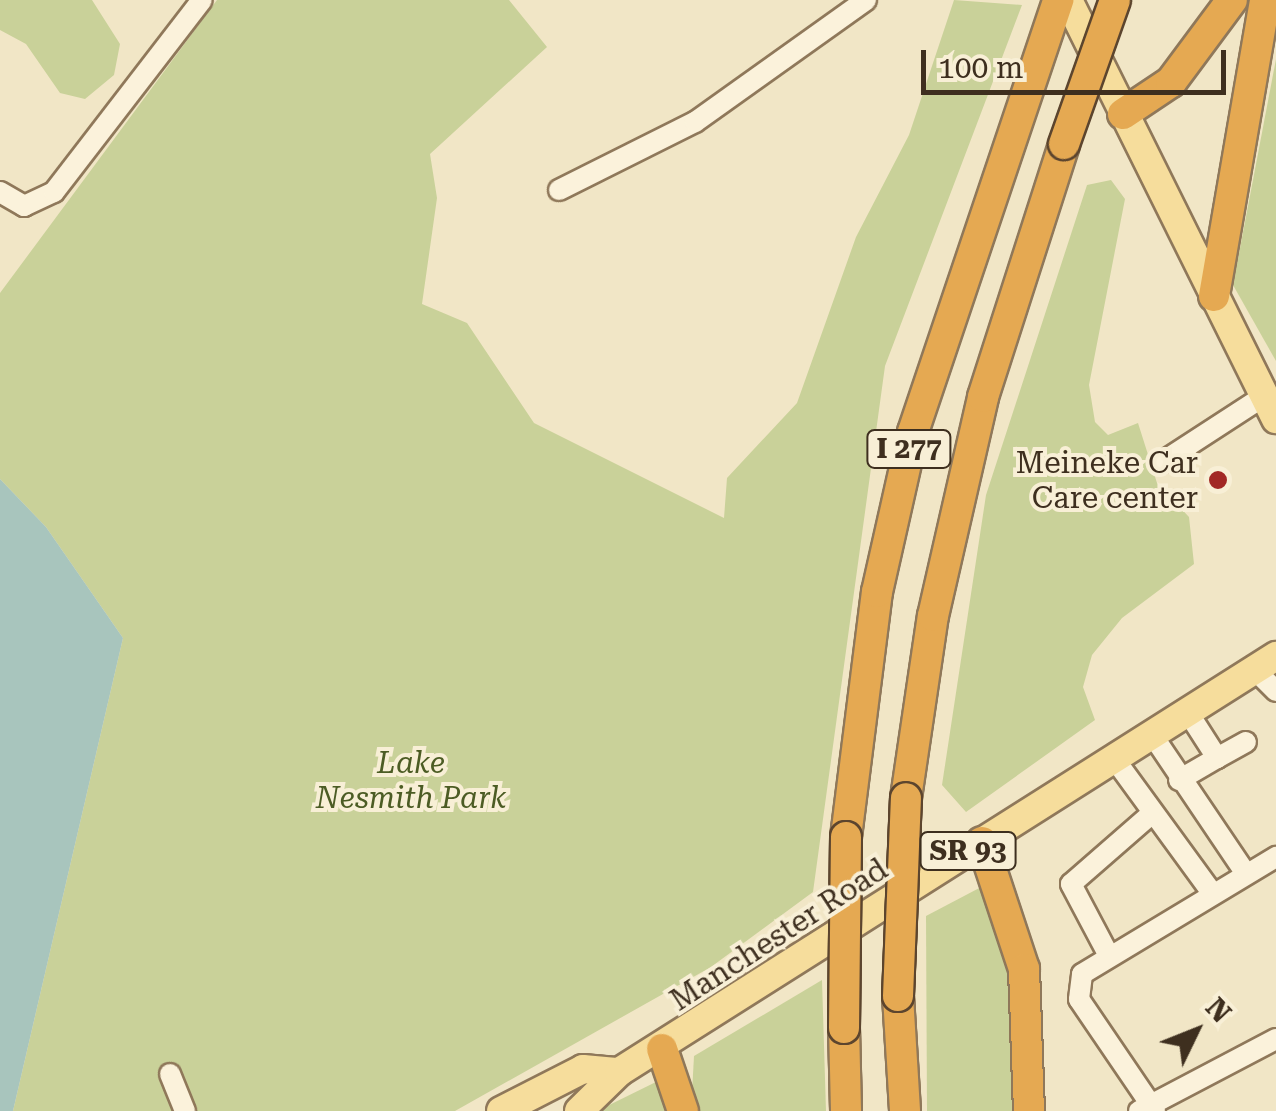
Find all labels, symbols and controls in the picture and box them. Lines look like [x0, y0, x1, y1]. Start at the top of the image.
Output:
scale bar [926, 30, 1231, 92]
text: 100 m [938, 50, 1023, 85]
road number: I 277 [864, 426, 954, 472]
place label: Meineke Car Care center [1016, 445, 1198, 516]
marker: Meineke Car Care center [1207, 469, 1229, 491]
park label: Lake Nesmith Park [316, 745, 506, 816]
road number: SR 93 [918, 828, 1018, 874]
street label: Manchester Road [664, 851, 894, 1019]
north arrow [1146, 981, 1246, 1081]
text: N [1199, 991, 1238, 1029]

